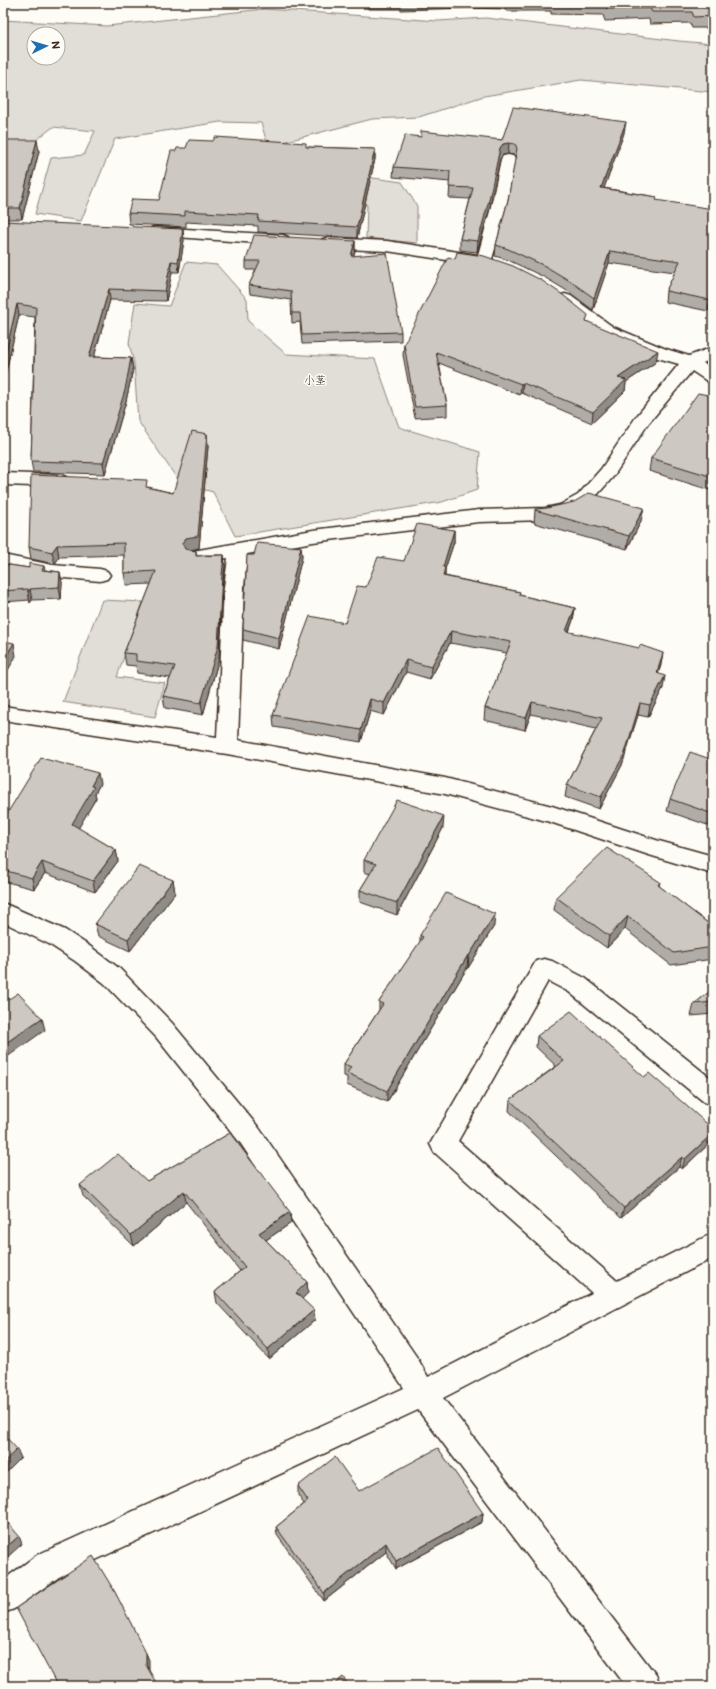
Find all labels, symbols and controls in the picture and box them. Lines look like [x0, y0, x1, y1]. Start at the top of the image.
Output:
north arrow [26, 26, 66, 66]
text: N [49, 40, 62, 50]
district label: 小茎 [304, 374, 326, 387]

